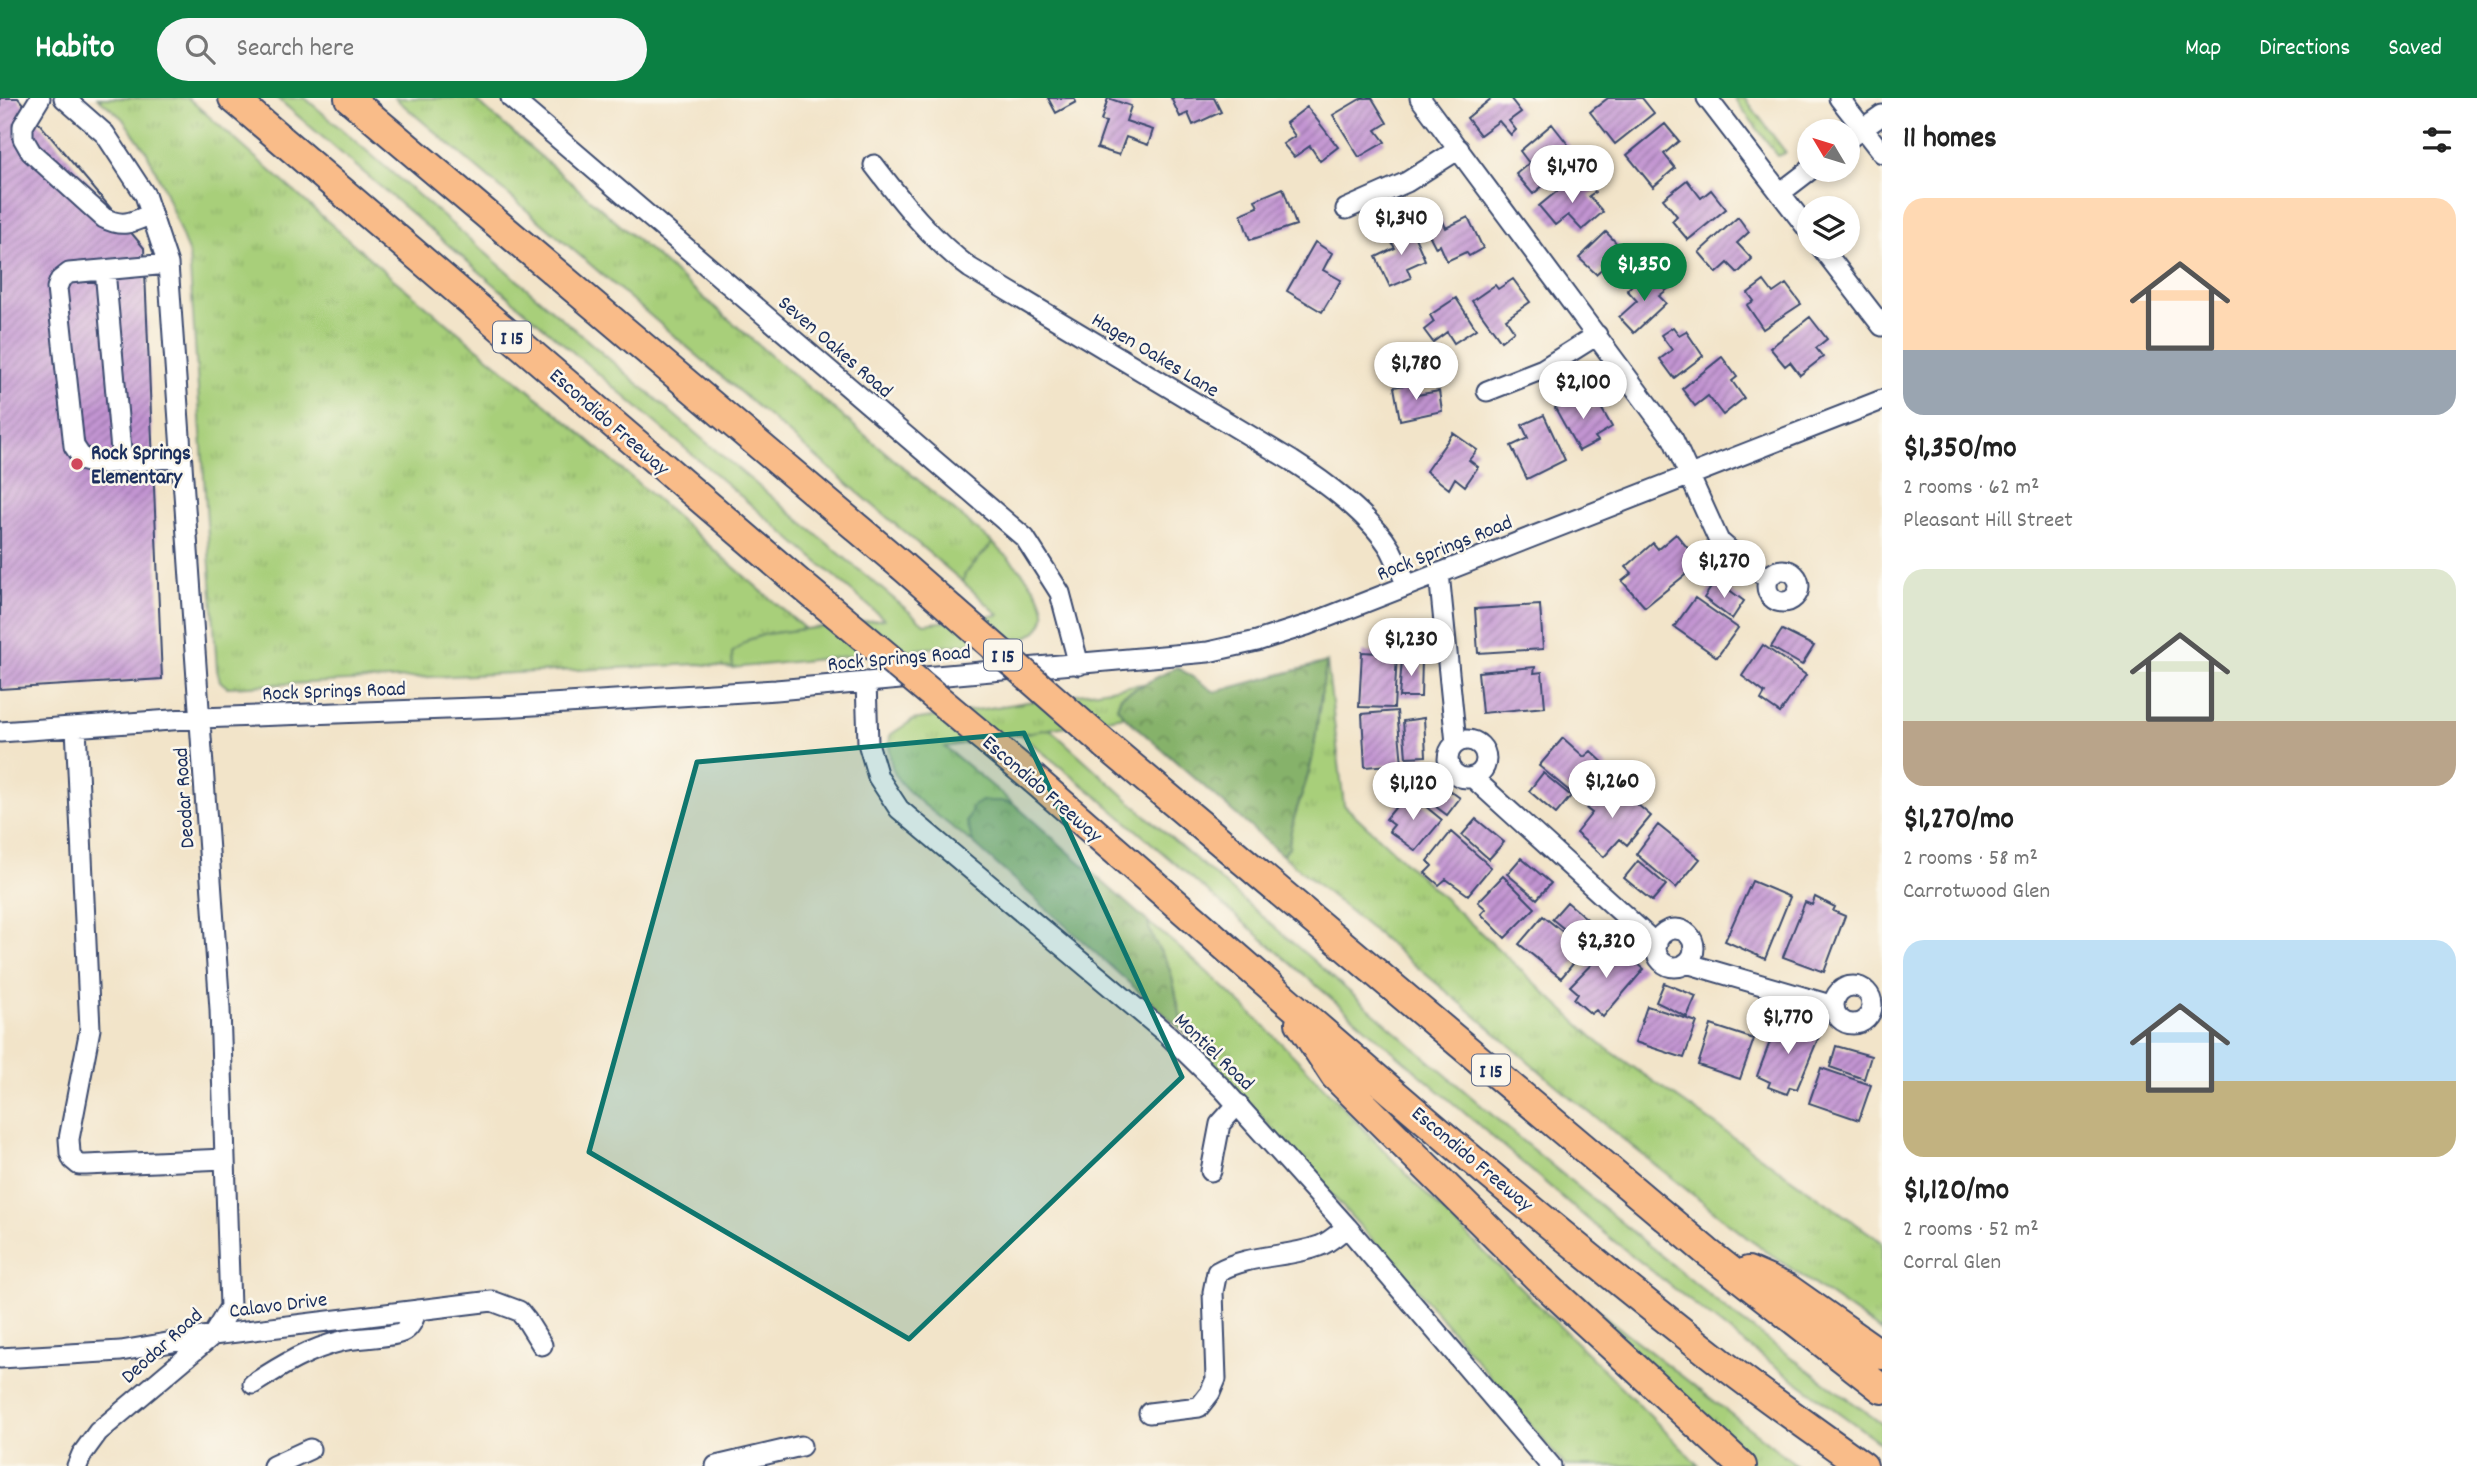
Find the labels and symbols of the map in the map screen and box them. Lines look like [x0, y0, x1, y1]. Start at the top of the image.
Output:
north arrow [1797, 119, 1860, 182]
pin: $1,470 [1515, 146, 1629, 205]
pin: $1,340 [1344, 198, 1458, 257]
pin: $1,350 [1587, 244, 1701, 303]
street label: Seven Oakes Road [770, 290, 898, 407]
street label: Hagen Oakes Lane [1085, 307, 1224, 407]
road number: I 15 [493, 322, 531, 353]
pin: $1,780 [1359, 342, 1473, 402]
street label: Escondido Freeway [541, 362, 675, 484]
pin: $2,100 [1526, 362, 1640, 421]
place label: Rock Springs Elementary [91, 440, 191, 494]
marker: Rock Springs Elementary [69, 456, 85, 472]
street label: Rock Springs Road [1373, 509, 1517, 591]
pin: $1,270 [1667, 540, 1781, 600]
pin: $1,230 [1354, 618, 1468, 678]
street label: Rock Springs Road [826, 639, 972, 681]
road number: I 15 [984, 640, 1022, 670]
street label: Rock Springs Road [262, 675, 407, 710]
street label: Escondido Freeway [974, 729, 1108, 851]
street label: Deodar Road [168, 746, 204, 849]
pin: $1,260 [1555, 760, 1669, 820]
pin: $1,120 [1356, 762, 1470, 822]
pin: $2,320 [1549, 920, 1663, 980]
pin: $1,770 [1731, 996, 1845, 1056]
street label: Montiel Road [1166, 1007, 1260, 1099]
road number: I 15 [1472, 1054, 1510, 1086]
street label: Escondido Freeway [1404, 1100, 1539, 1221]
street label: Calavo Drive [228, 1286, 329, 1328]
street label: Deodar Road [115, 1302, 211, 1392]

